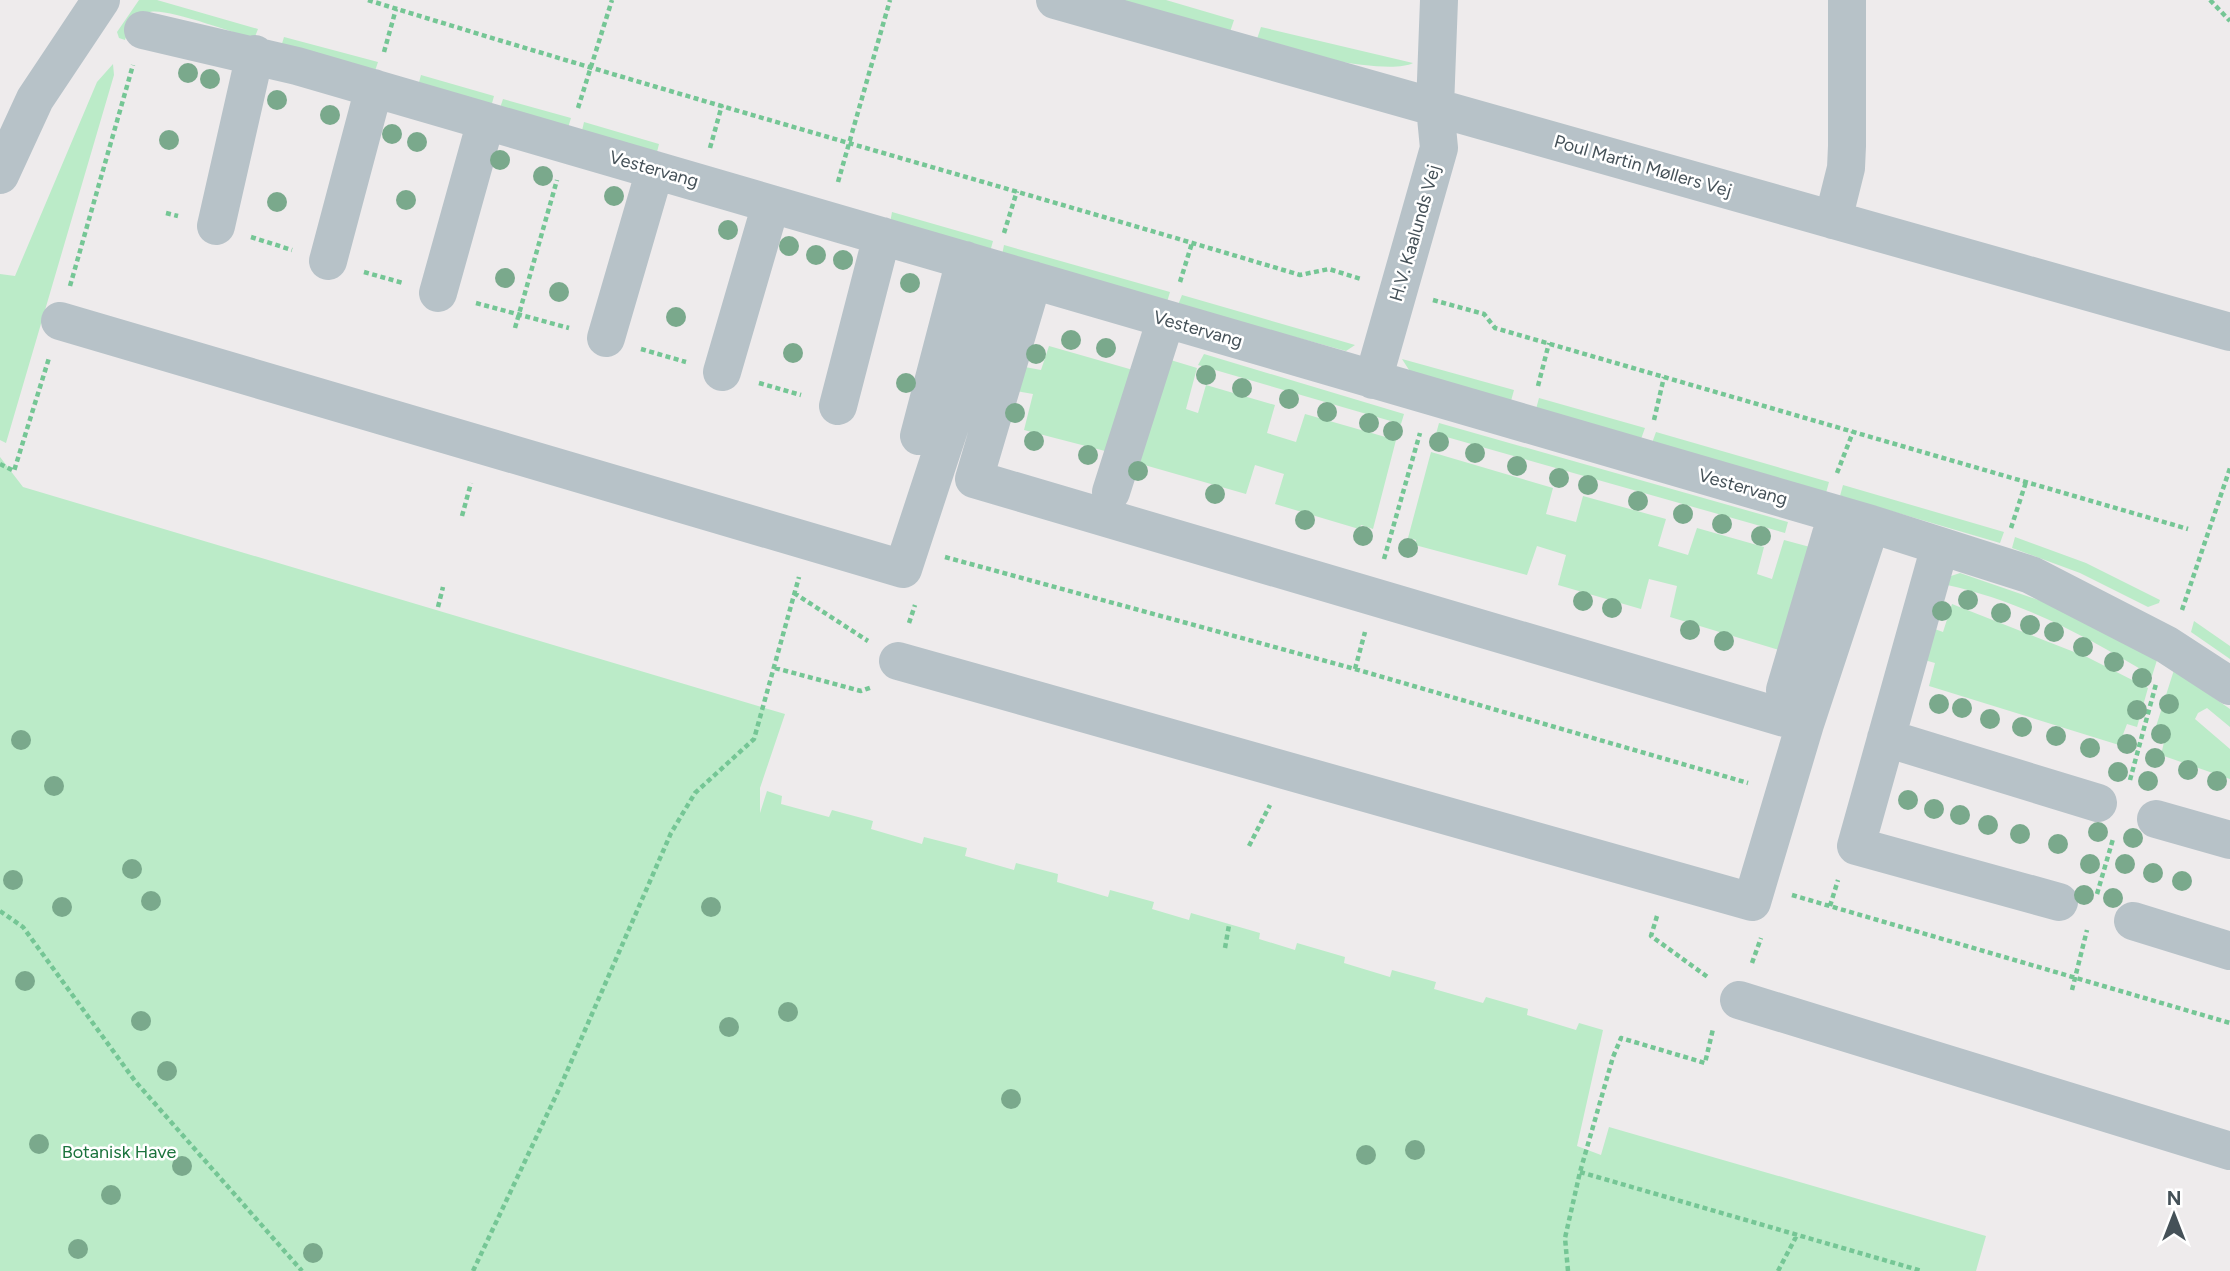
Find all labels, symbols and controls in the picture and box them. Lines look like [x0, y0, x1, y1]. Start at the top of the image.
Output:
street label: Poul Martin Møllers Vej [1552, 130, 1734, 202]
street label: Vestervang [607, 146, 701, 192]
street label: H.V. Kaalunds Vej [1385, 162, 1445, 304]
street label: Vestervang [1151, 306, 1245, 352]
street label: Vestervang [1696, 464, 1790, 510]
park label: Botanisk Have [62, 1141, 177, 1163]
north arrow [2139, 1180, 2209, 1250]
text: N [2167, 1187, 2181, 1210]

